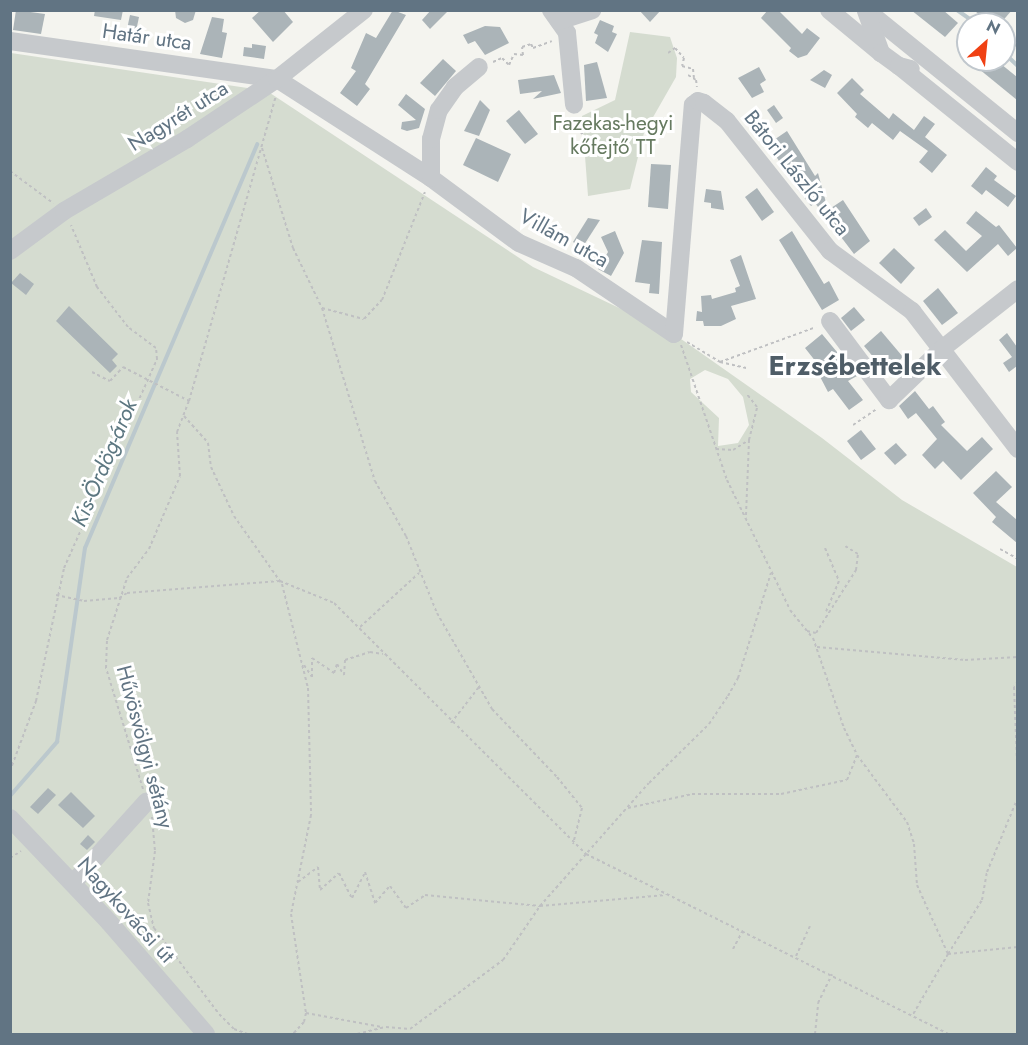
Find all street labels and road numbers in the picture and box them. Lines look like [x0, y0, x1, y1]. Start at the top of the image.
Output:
street label: Határ utca [101, 18, 193, 56]
street label: Nagyrét utca [123, 75, 233, 157]
street label: Bátori László utca [739, 105, 855, 241]
street label: Villám utca [515, 203, 613, 273]
street label: Hűvösvölgyi sétány [111, 663, 179, 831]
street label: Nagykovácsi út [72, 852, 180, 968]

